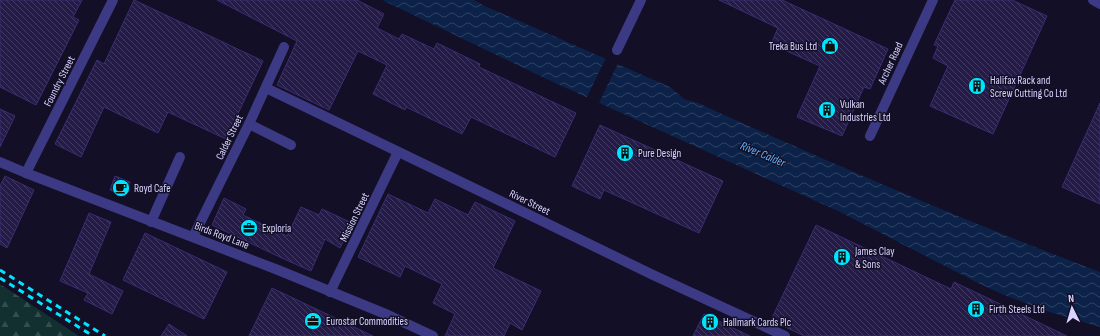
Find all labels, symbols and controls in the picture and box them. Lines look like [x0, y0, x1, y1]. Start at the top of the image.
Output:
shop icon: Treka Bus Ltd [820, 36, 840, 56]
place label: Treka Bus Ltd [769, 40, 817, 53]
street label: Archer Road [875, 40, 906, 87]
street label: Foundry Street [41, 53, 78, 109]
place label: Halifax Rack and Screw Cutting Co Ltd [990, 74, 1068, 100]
building icon: Halifax Rack and Screw Cutting Co Ltd [967, 76, 987, 96]
place label: Vulkan Industries Ltd [840, 98, 891, 124]
building icon: Vulkan Industries Ltd [817, 100, 837, 120]
street label: Calder Street [213, 112, 246, 162]
water label: River Calder [738, 138, 788, 171]
building icon: Pure Design [615, 143, 635, 163]
place label: Pure Design [638, 147, 682, 160]
cafe icon: Royd Cafe [111, 178, 131, 198]
place label: Royd Cafe [134, 182, 171, 195]
street label: River Street [507, 187, 553, 218]
street label: Mission Street [337, 190, 372, 244]
office icon: Exploria [239, 218, 259, 238]
street label: Birds Royd Lane [193, 219, 251, 252]
place label: Exploria [262, 222, 291, 235]
place label: James Clay & Sons [854, 245, 895, 271]
building icon: James Clay & Sons [832, 247, 852, 267]
north arrow [1052, 288, 1092, 328]
text: N [1068, 292, 1075, 305]
building icon: Firth Steels Ltd [966, 299, 986, 319]
place label: Firth Steels Ltd [989, 303, 1045, 316]
office icon: Eurostar Commodities [303, 311, 323, 331]
building icon: Hallmark Cards Plc [700, 312, 720, 332]
place label: Eurostar Commodities [326, 315, 408, 328]
place label: Hallmark Cards Plc [723, 316, 791, 329]

